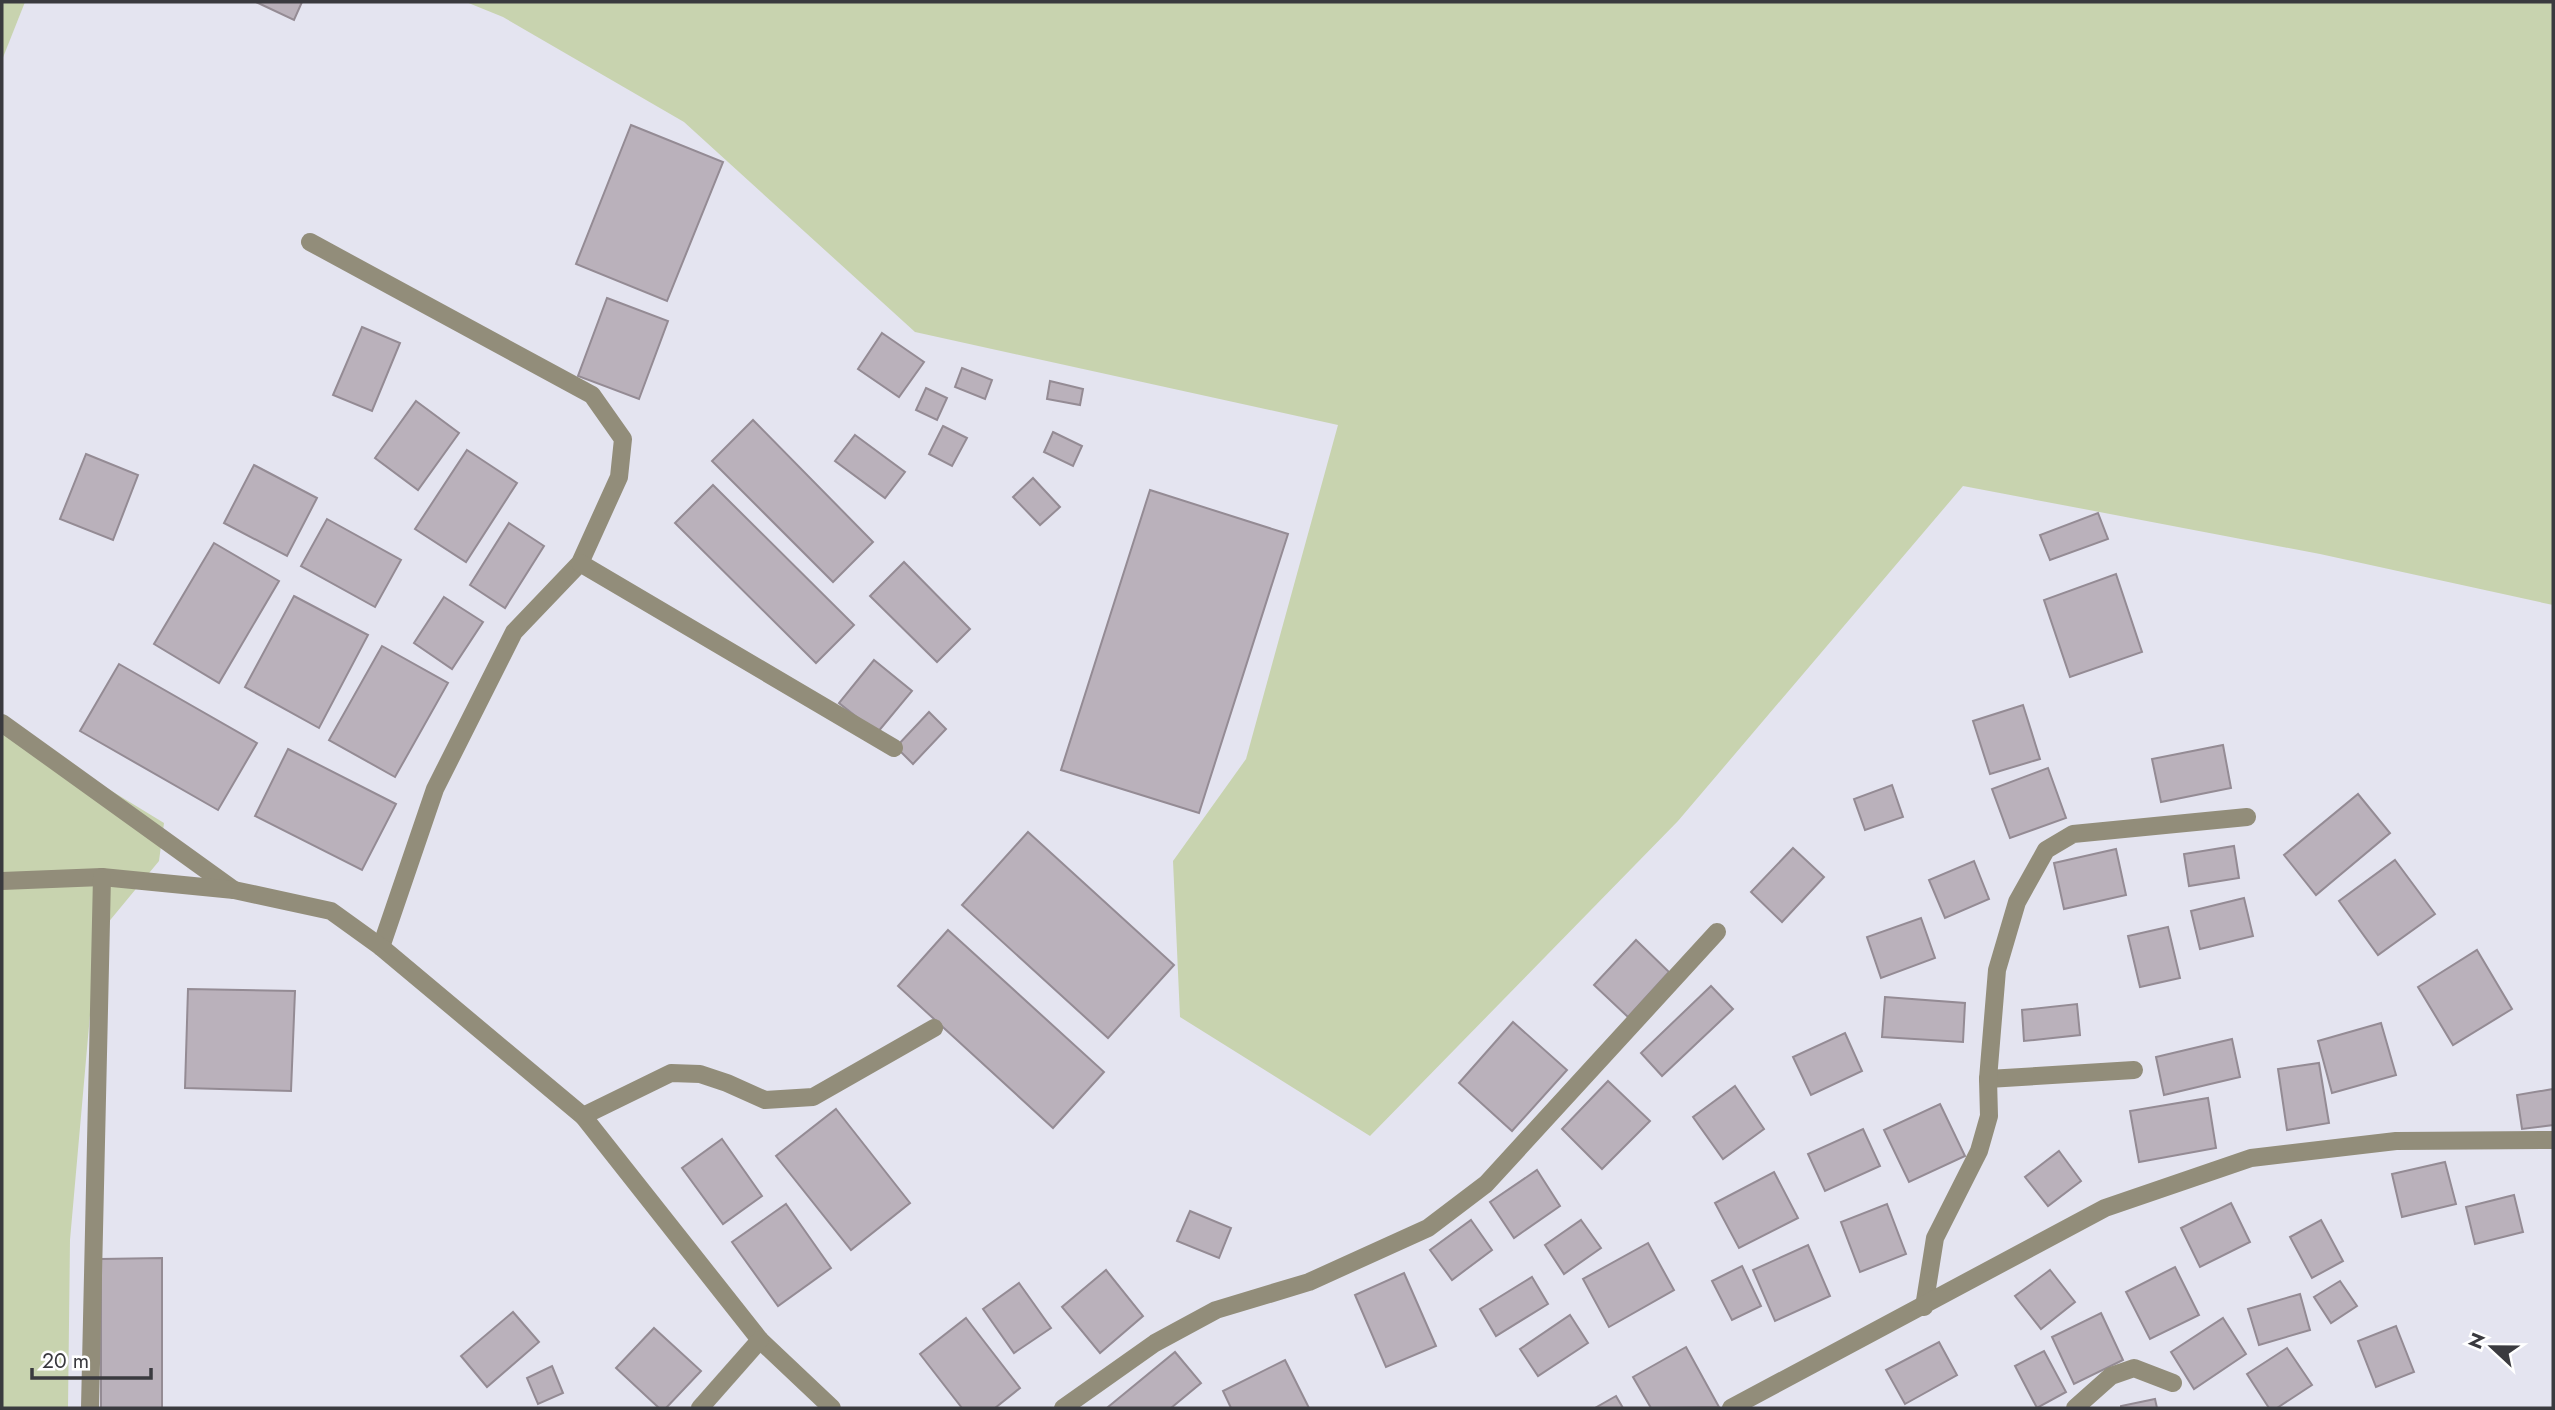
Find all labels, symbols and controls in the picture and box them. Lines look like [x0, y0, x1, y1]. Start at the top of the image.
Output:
north arrow [2457, 1312, 2527, 1382]
text: N [2461, 1329, 2492, 1353]
scale bar [32, 1336, 150, 1380]
text: 20 m [42, 1346, 89, 1376]

